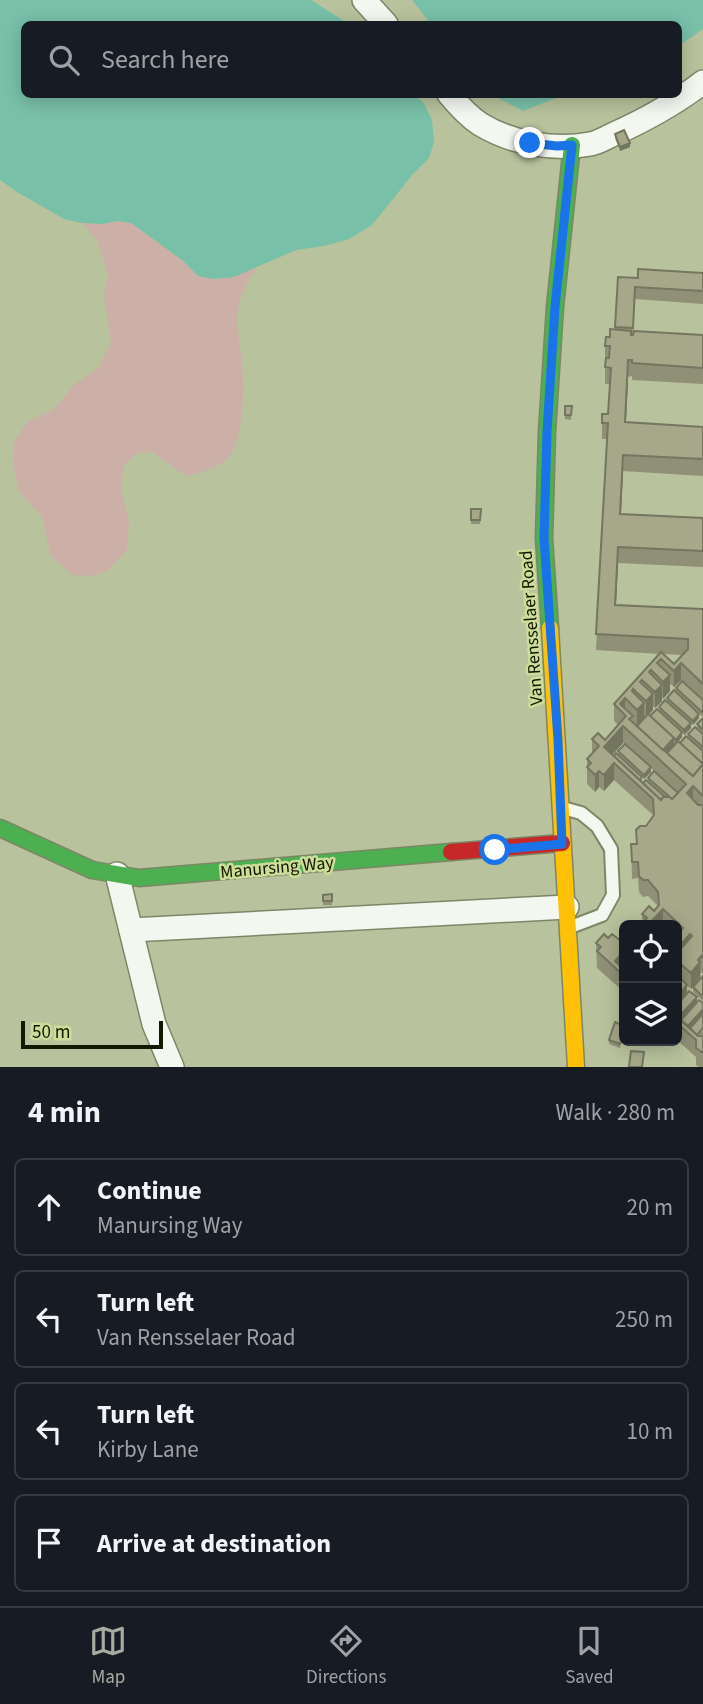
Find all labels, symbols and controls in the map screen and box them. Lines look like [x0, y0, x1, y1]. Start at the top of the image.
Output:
search box [21, 21, 682, 98]
icon: search [45, 41, 83, 79]
text: Search here [101, 41, 229, 78]
route end [514, 127, 545, 158]
street label: Van Rensselaer Road [514, 550, 549, 706]
route start [479, 834, 510, 865]
street label: Manursing Way [219, 850, 335, 885]
map controls [619, 920, 682, 1046]
button: locate [619, 920, 682, 983]
button: layers [619, 983, 682, 1046]
scale bar [21, 1018, 163, 1050]
text: 50 m [32, 1019, 70, 1046]
text: 4 min [28, 1091, 101, 1134]
text: Walk · 280 m [556, 1096, 675, 1129]
text: Continue [97, 1172, 202, 1209]
icon: ahead [30, 1188, 68, 1226]
text: 20 m [626, 1191, 673, 1224]
text: Manursing Way [97, 1209, 242, 1242]
text: Turn left [97, 1284, 194, 1321]
icon: left [30, 1300, 68, 1338]
text: 250 m [615, 1303, 673, 1336]
text: Van Rensselaer Road [97, 1321, 295, 1354]
text: Turn left [97, 1396, 194, 1433]
icon: left [30, 1412, 68, 1450]
text: 10 m [626, 1415, 673, 1448]
text: Kirby Lane [97, 1433, 199, 1466]
icon: arrive [30, 1524, 68, 1562]
text: Arrive at destination [97, 1525, 331, 1562]
tab: Map [89, 1622, 127, 1691]
tab: Directions [306, 1622, 386, 1691]
tab: Saved [565, 1622, 614, 1691]

